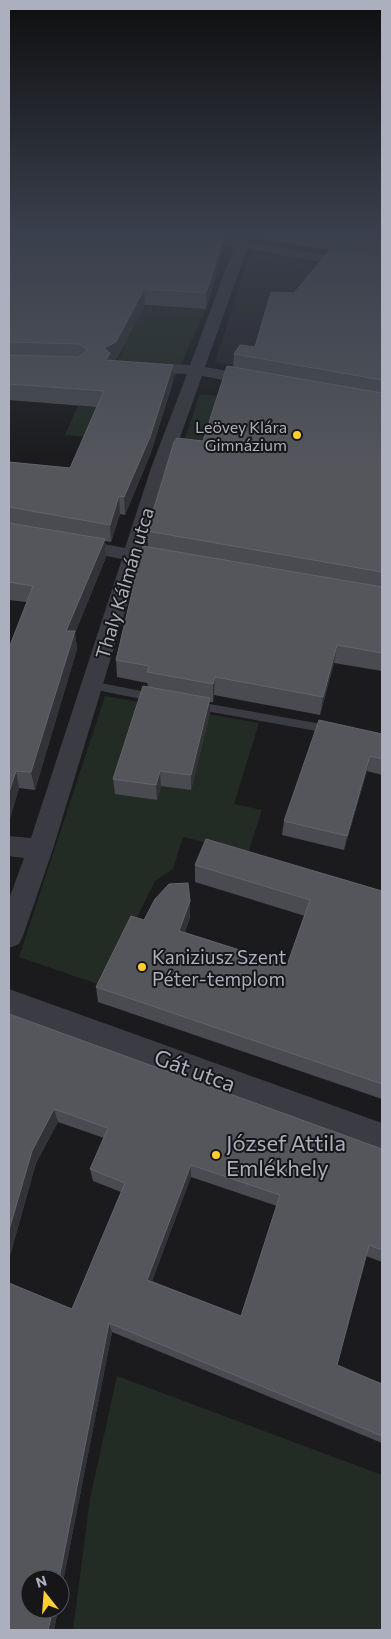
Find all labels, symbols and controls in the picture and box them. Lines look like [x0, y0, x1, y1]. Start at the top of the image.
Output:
place label: Leövey Klára Gimnázium [195, 417, 287, 454]
marker: Leövey Klára Gimnázium [291, 429, 303, 441]
street label: Thaly Kálmán utca [90, 504, 158, 662]
place label: Kaniziusz Szent Péter-templom [152, 945, 287, 990]
marker: Kaniziusz Szent Péter-templom [136, 961, 148, 973]
street label: Gát utca [151, 1043, 239, 1097]
place label: József Attila Emlékhely [226, 1129, 346, 1181]
marker: József Attila Emlékhely [210, 1149, 222, 1161]
north arrow [20, 1569, 70, 1619]
text: N [34, 1571, 49, 1591]

